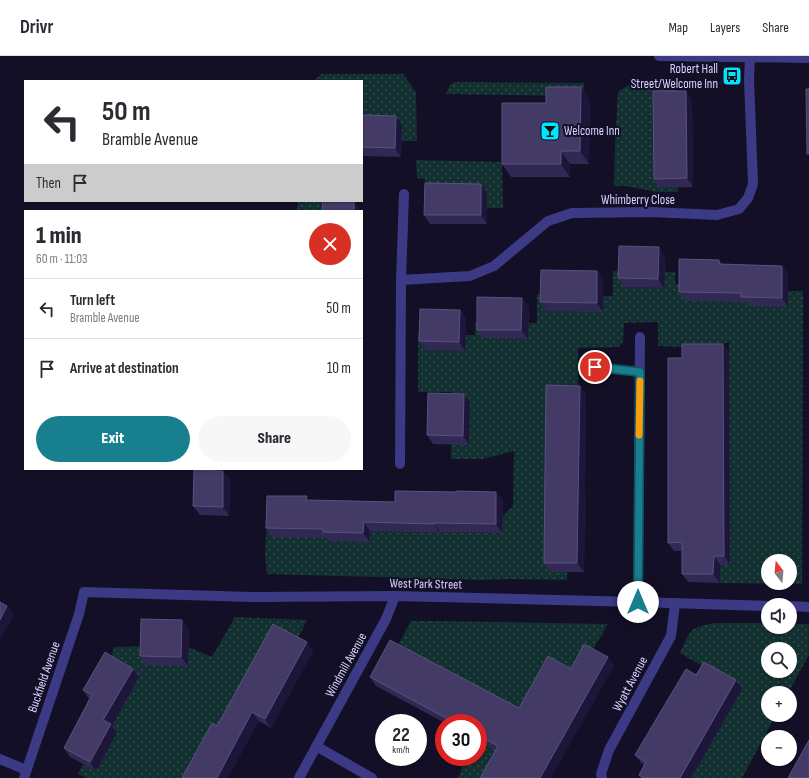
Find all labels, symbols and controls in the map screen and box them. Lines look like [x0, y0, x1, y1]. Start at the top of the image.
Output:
text: Drivr [20, 16, 53, 39]
text: Map [668, 19, 688, 36]
text: Layers [710, 19, 740, 36]
text: Share [762, 19, 789, 36]
place label: Robert Hall Street/Welcome Inn [631, 61, 718, 92]
bus stop icon: Robert Hall Street/Welcome Inn [721, 65, 743, 87]
text: 50 m [102, 95, 151, 128]
icon: left [36, 96, 88, 148]
bar icon: Welcome Inn [539, 120, 561, 142]
place label: Welcome Inn [564, 123, 620, 139]
text: Bramble Avenue [102, 129, 198, 150]
icon: arrive [69, 172, 91, 194]
text: Then [36, 174, 61, 193]
street label: Whimberry Close [601, 192, 675, 208]
text: 1 min [36, 221, 82, 250]
button: close [309, 223, 351, 265]
text: 60 m · 11:03 [36, 251, 87, 267]
text: Turn left [70, 291, 115, 310]
icon: left [36, 298, 58, 320]
text: 50 m [326, 299, 351, 318]
text: Bramble Avenue [70, 310, 140, 326]
pin [578, 350, 612, 384]
icon: arrive [584, 356, 606, 378]
icon: arrive [36, 358, 58, 380]
text: Arrive at destination [70, 359, 179, 378]
text: 10 m [327, 359, 351, 378]
button: Exit [36, 416, 190, 462]
button: Share [198, 416, 351, 462]
north arrow [761, 554, 797, 590]
map controls [761, 554, 797, 766]
street label: West Park Street [390, 575, 463, 593]
position arrow [617, 581, 659, 623]
button: sound [761, 598, 797, 634]
street label: Windmill Avenue [322, 630, 370, 700]
street label: Buckfield Avenue [24, 639, 64, 715]
button: search [761, 642, 797, 678]
street label: Wyatt Avenue [609, 654, 651, 714]
button: + [761, 686, 797, 722]
speed limit sign: 30 [435, 714, 487, 766]
text: 22 [392, 723, 410, 747]
button: − [761, 730, 797, 766]
text: km/h [392, 744, 410, 756]

